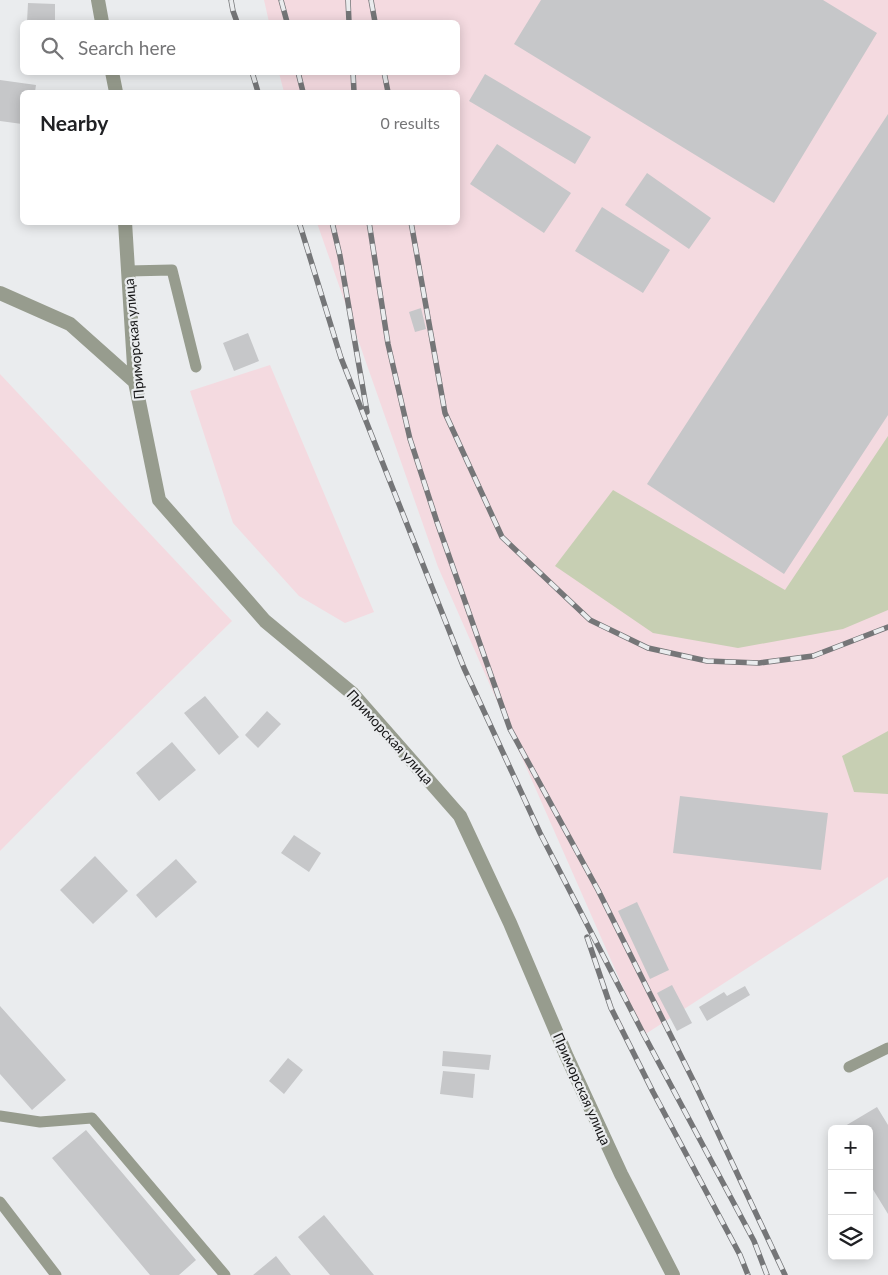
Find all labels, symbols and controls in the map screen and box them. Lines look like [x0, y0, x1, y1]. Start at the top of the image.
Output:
search box [20, 20, 460, 75]
icon: search [38, 34, 66, 62]
text: Search here [78, 36, 176, 59]
text: Nearby [40, 110, 108, 135]
text: 0 results [380, 113, 440, 132]
street label: Приморская улица [120, 278, 147, 400]
street label: Приморская улица [343, 686, 437, 787]
street label: Приморская улица [550, 1030, 615, 1148]
map controls [828, 1125, 873, 1260]
button: + [828, 1125, 873, 1170]
button: − [828, 1170, 873, 1215]
button: layers [828, 1215, 873, 1260]

